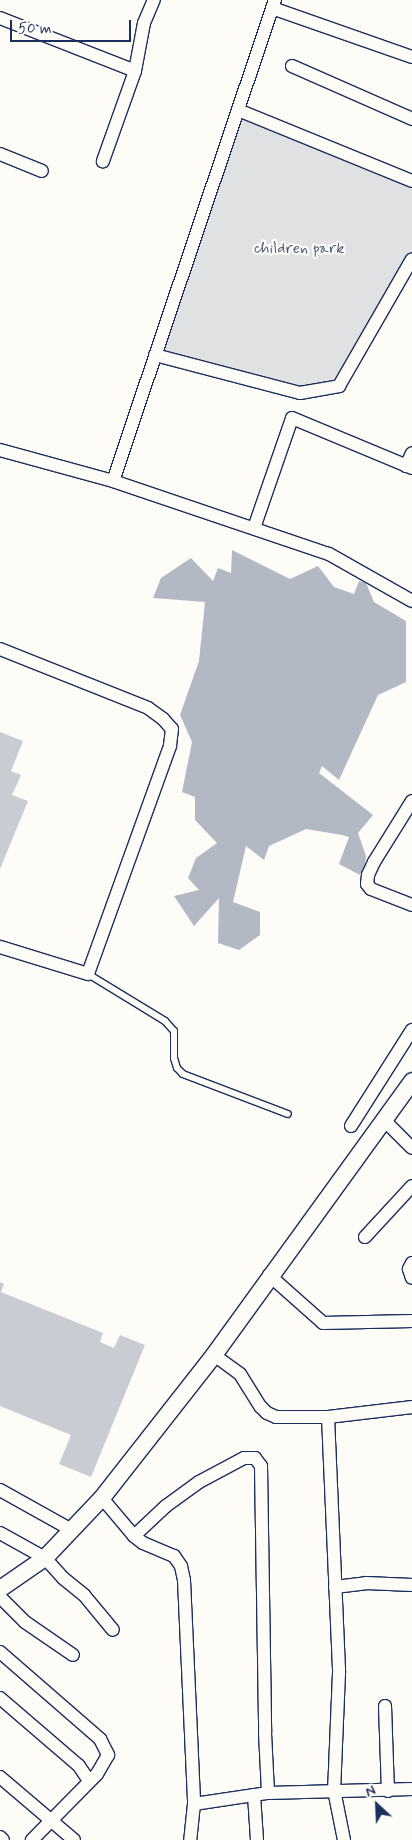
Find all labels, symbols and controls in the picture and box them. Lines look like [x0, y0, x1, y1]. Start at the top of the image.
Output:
scale bar [12, 10, 134, 42]
text: 50 m [18, 19, 52, 39]
park label: children park [255, 239, 343, 259]
north arrow [352, 1780, 402, 1830]
text: N [363, 1781, 379, 1802]

